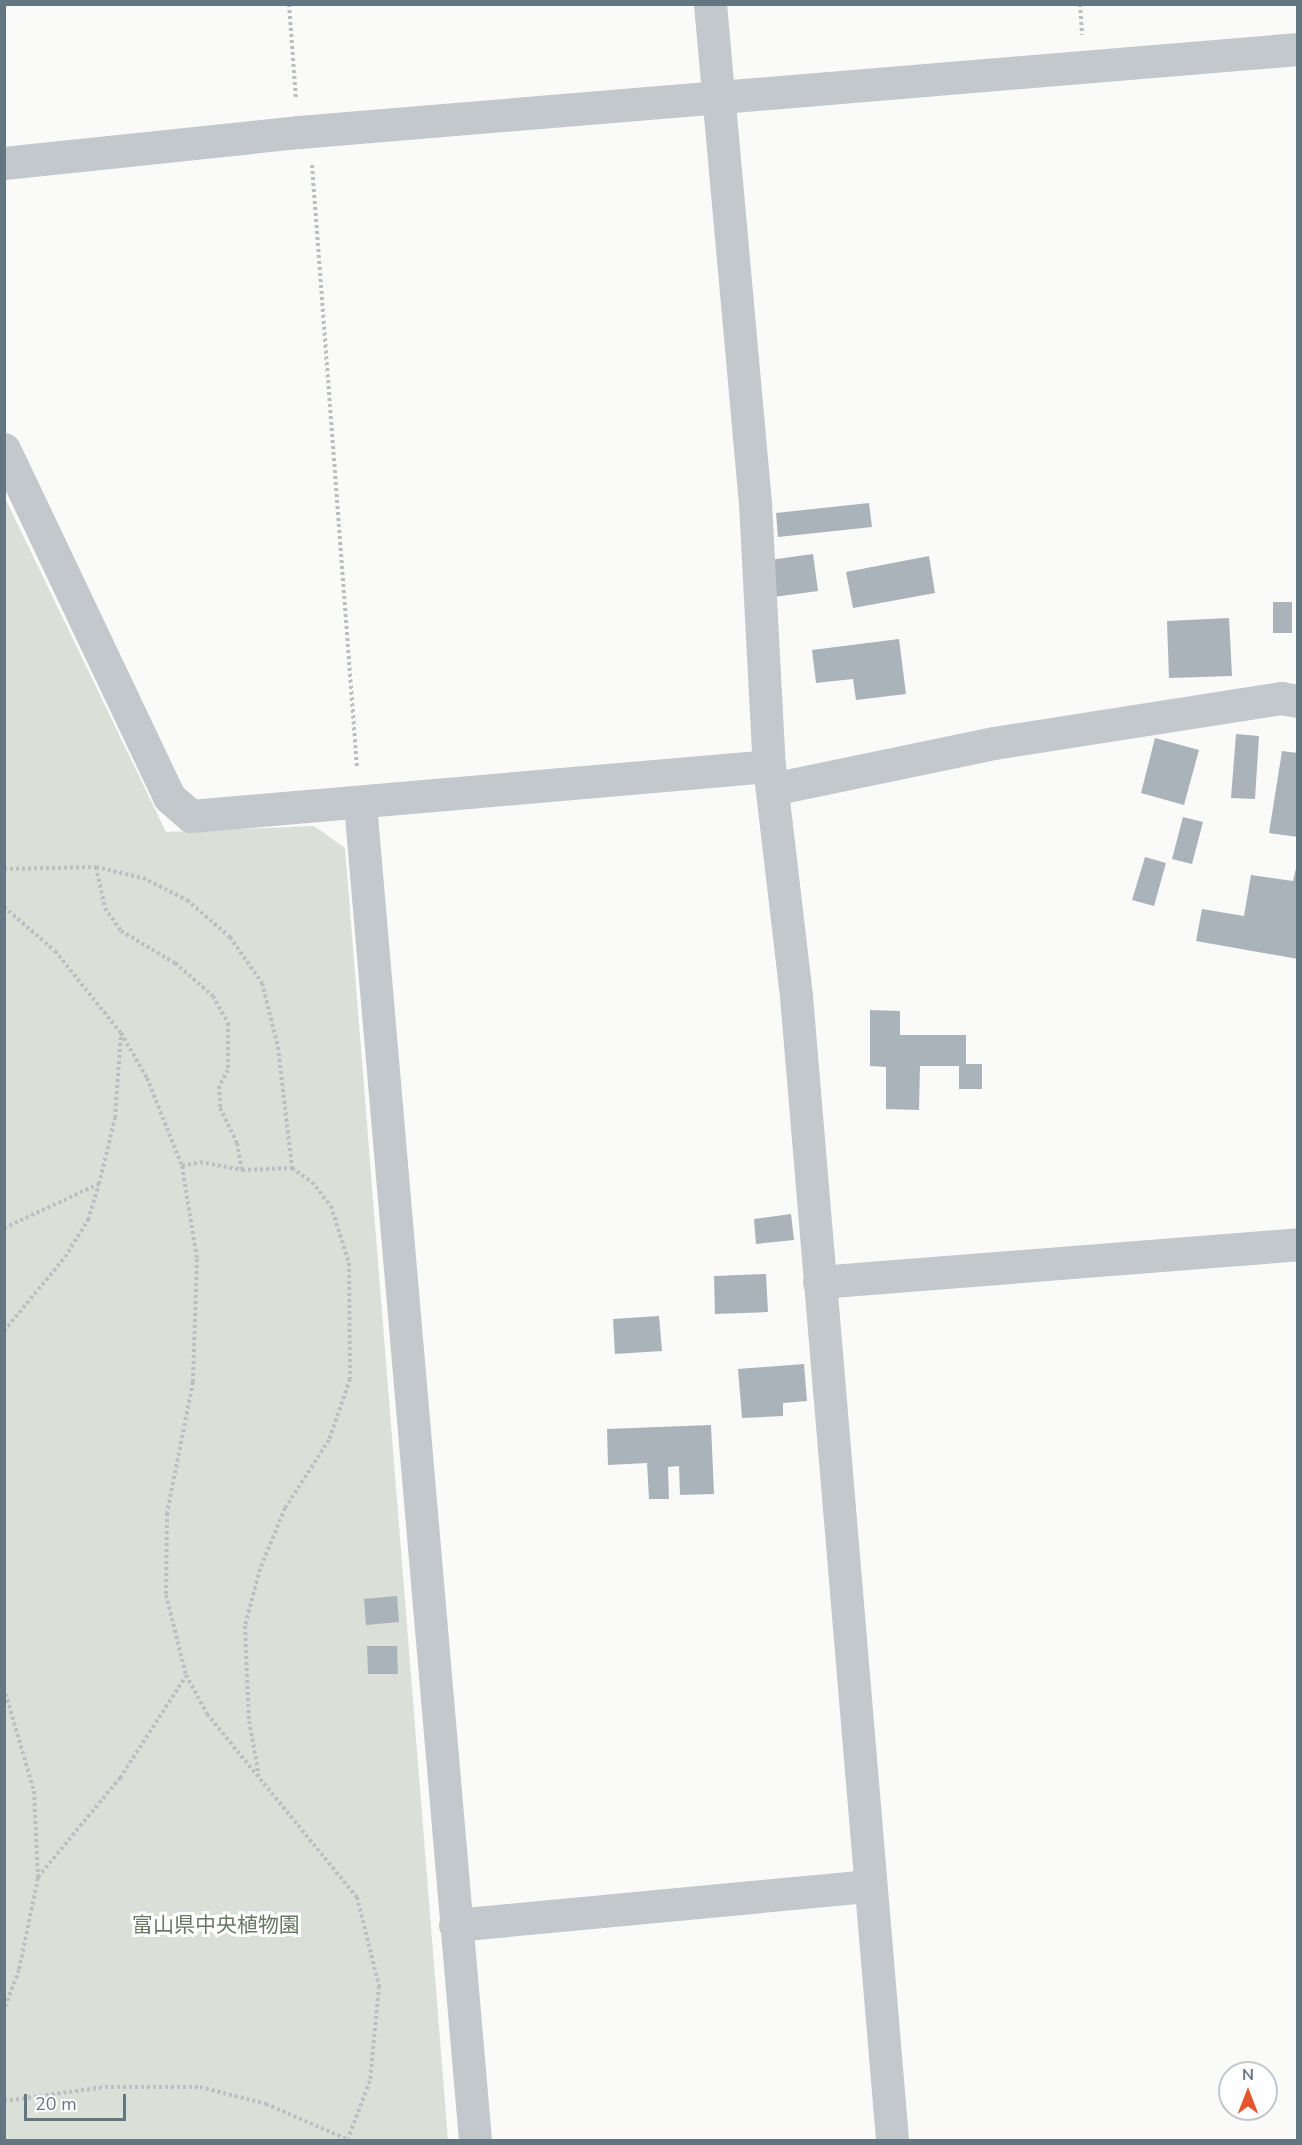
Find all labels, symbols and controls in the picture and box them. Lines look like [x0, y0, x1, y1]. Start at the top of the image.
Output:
park label: 富山県中央植物園 [132, 1912, 300, 1938]
north arrow [1218, 2061, 1278, 2121]
text: N [1242, 2064, 1254, 2086]
scale bar [27, 2082, 129, 2120]
text: 20 m [35, 2092, 77, 2116]

